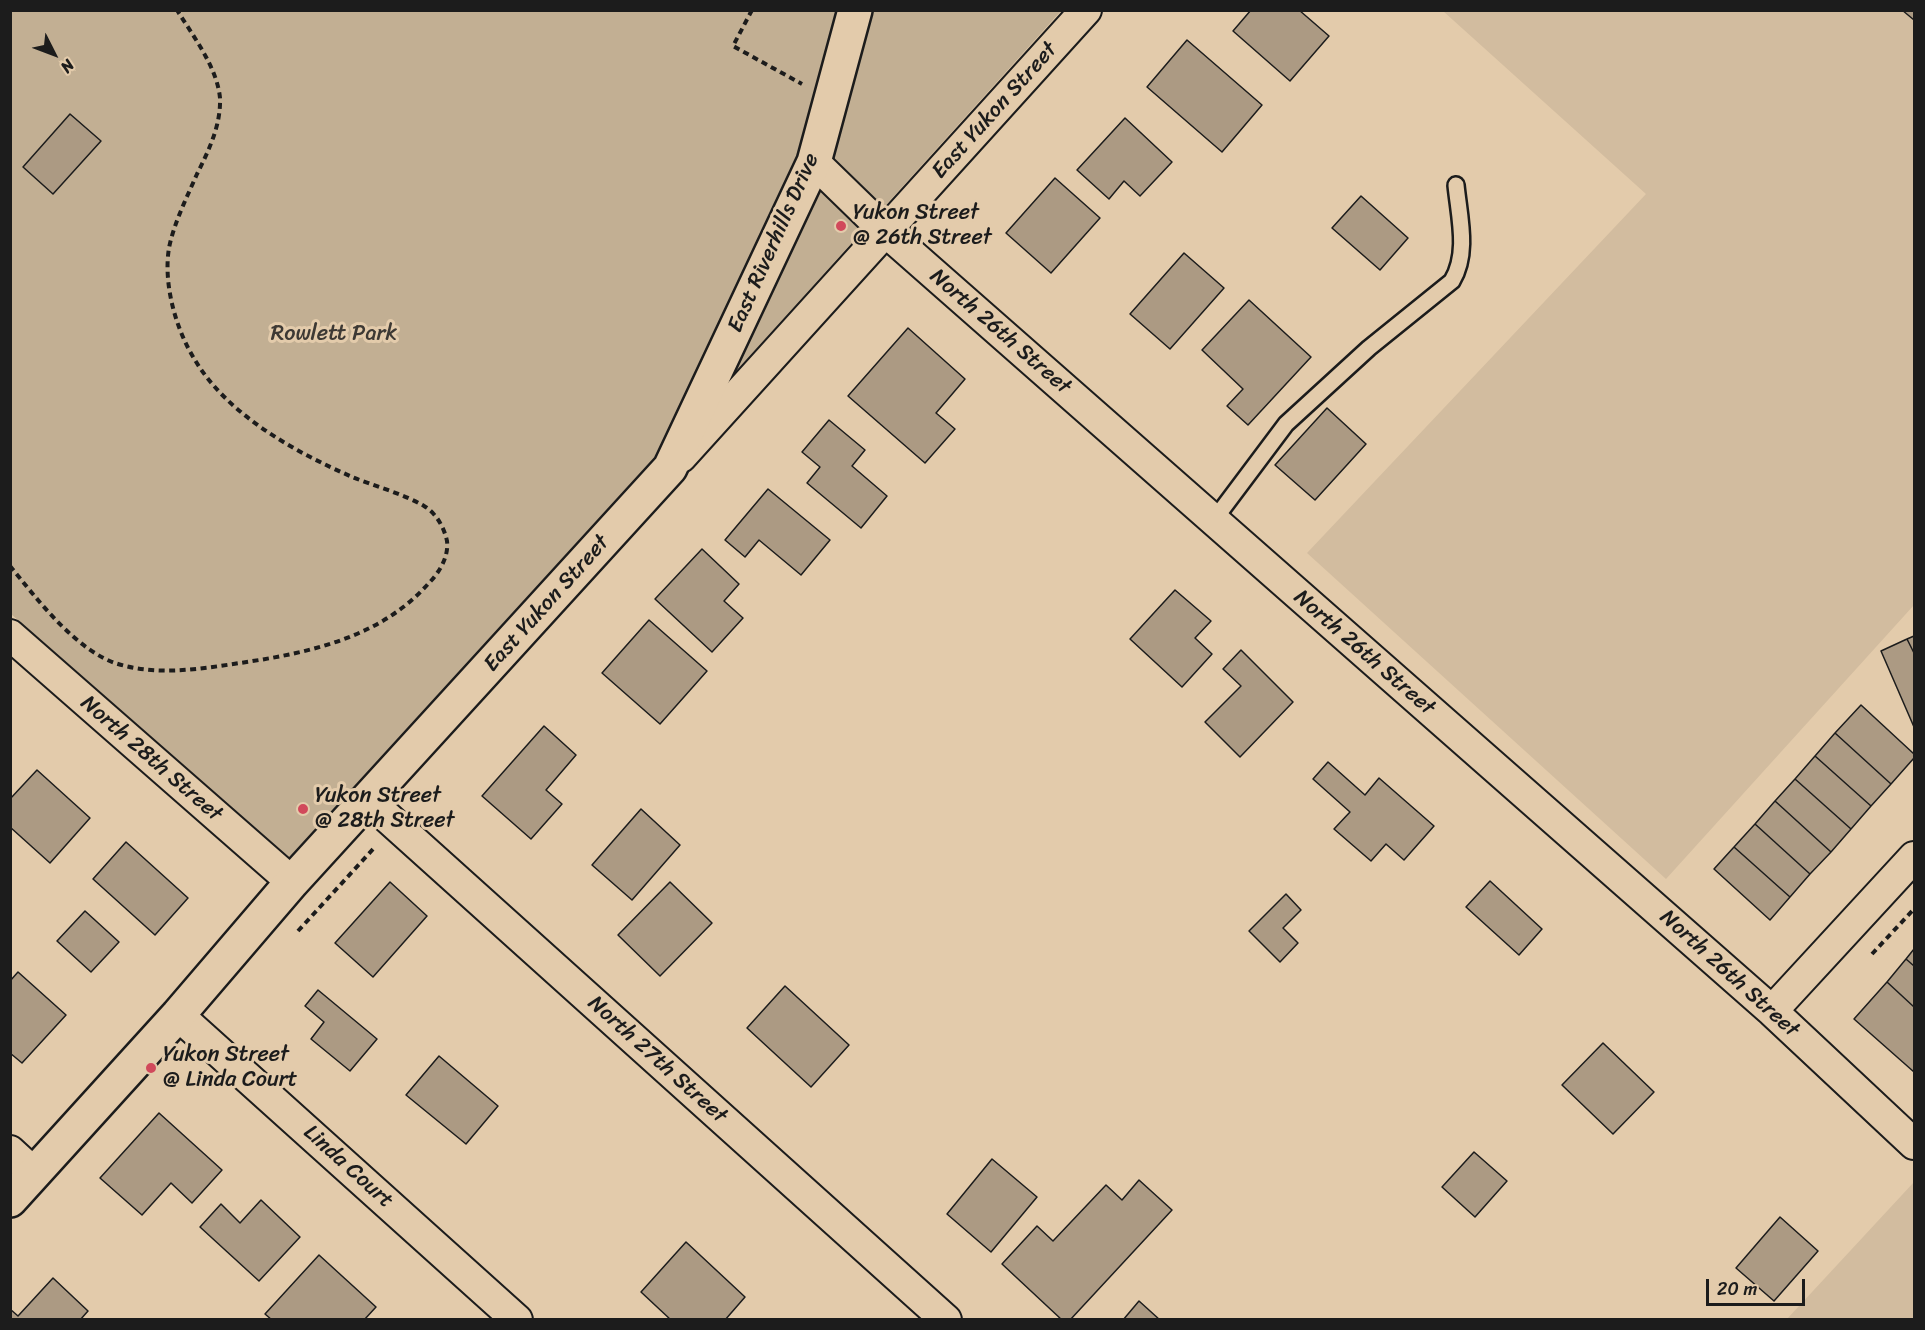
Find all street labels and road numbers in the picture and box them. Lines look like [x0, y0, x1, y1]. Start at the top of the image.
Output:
street label: East Yukon Street [927, 37, 1063, 185]
street label: East Riverhills Drive [723, 149, 825, 337]
street label: North 26th Street [924, 264, 1076, 400]
street label: East Yukon Street [479, 530, 615, 678]
street label: North 26th Street [1288, 585, 1440, 721]
street label: North 28th Street [75, 690, 227, 828]
street label: North 26th Street [1654, 905, 1804, 1043]
street label: North 27th Street [582, 991, 732, 1129]
street label: Linda Court [298, 1120, 398, 1214]

